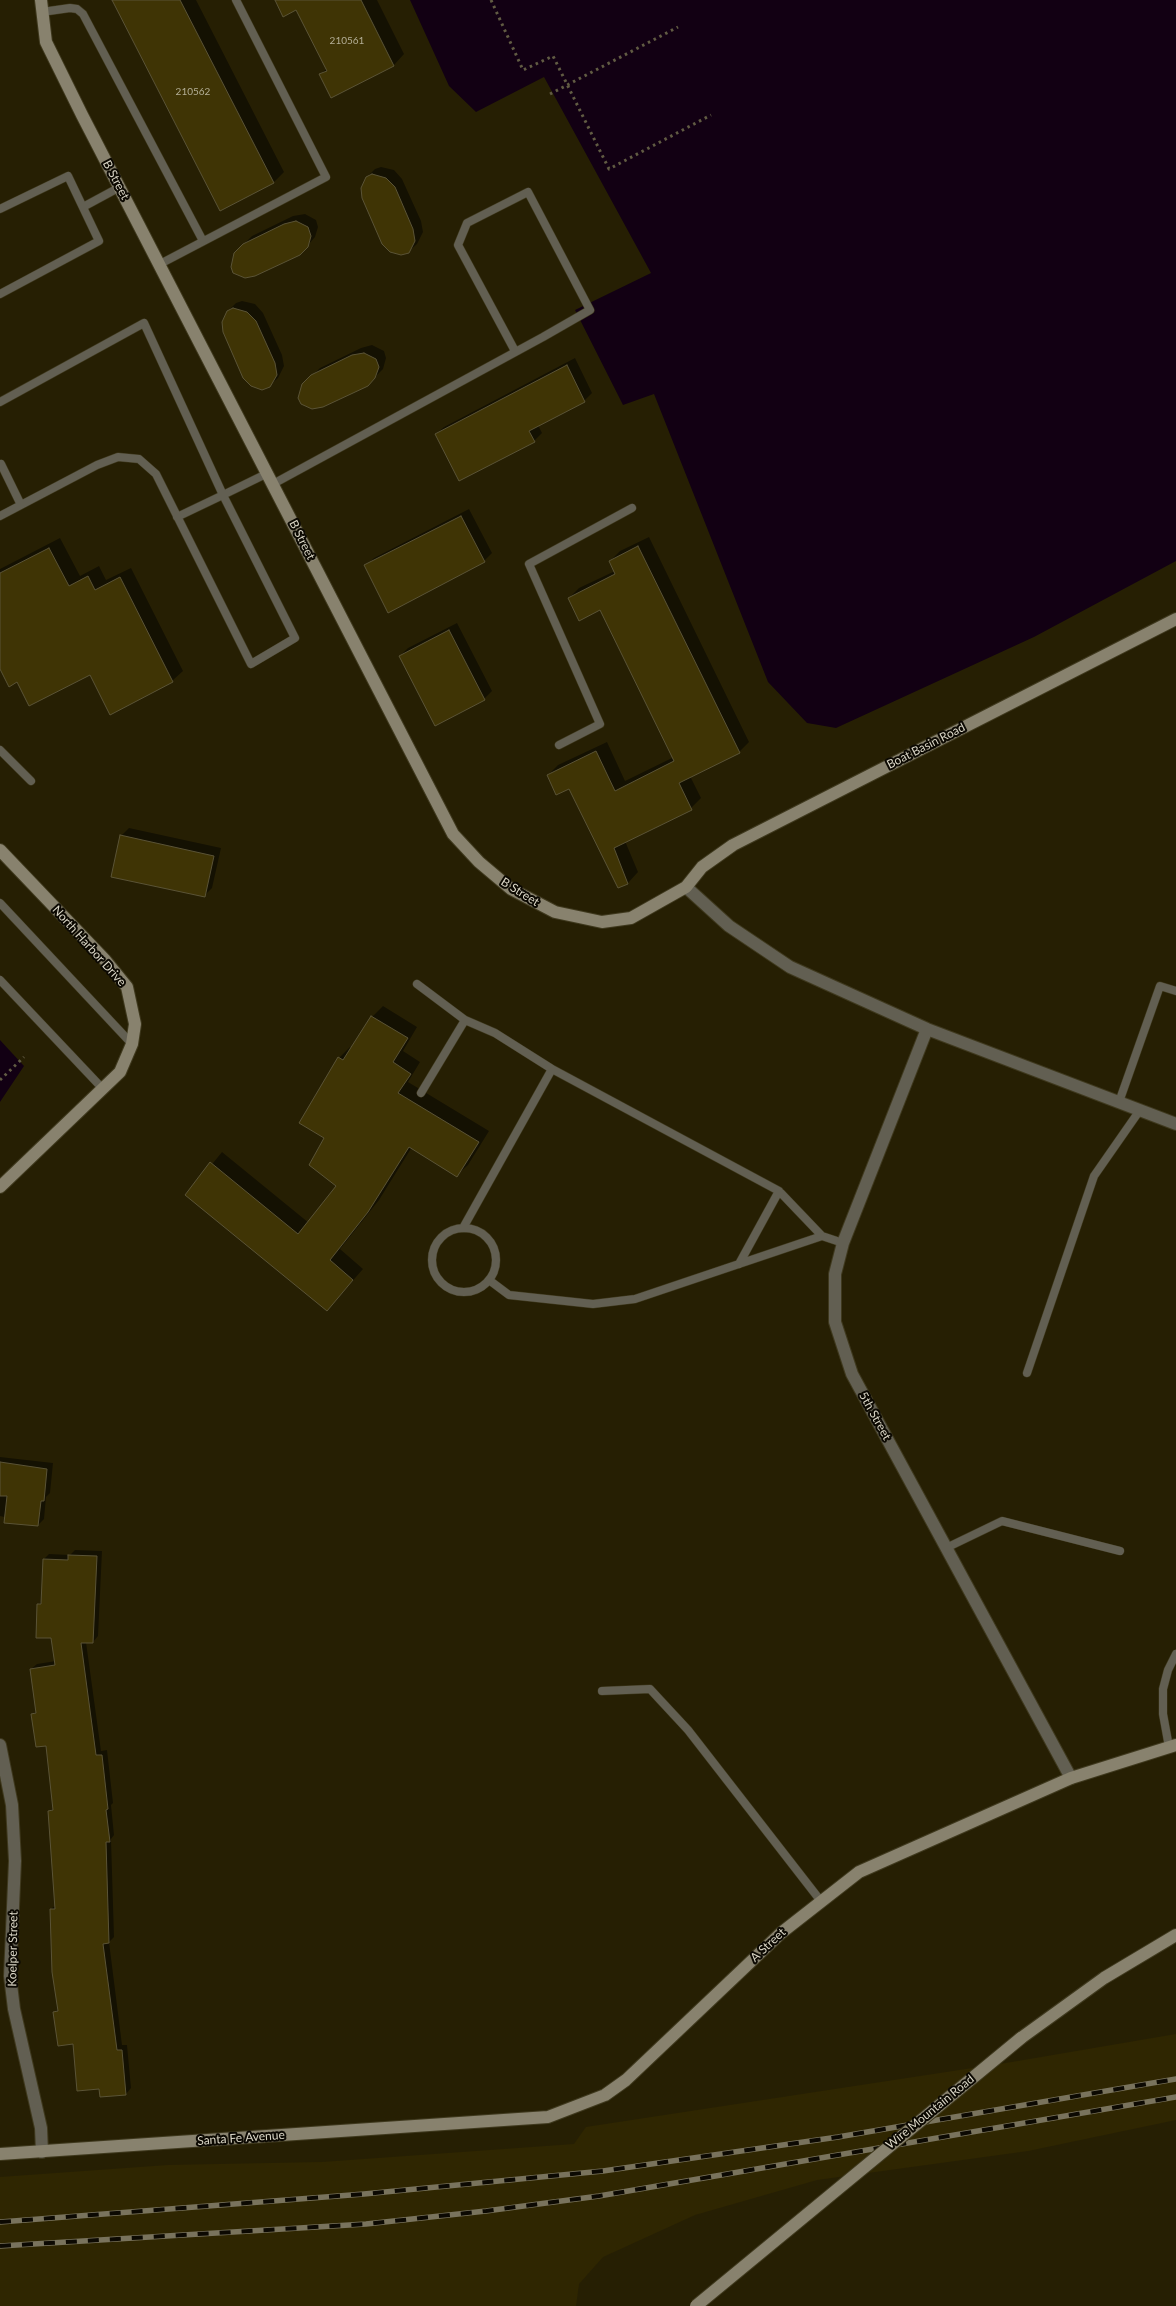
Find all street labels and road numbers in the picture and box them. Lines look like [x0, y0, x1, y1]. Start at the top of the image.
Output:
street label: B Street [100, 158, 132, 202]
street label: B Street [286, 518, 318, 562]
street label: Boat Basin Road [884, 720, 968, 772]
street label: B Street [498, 875, 542, 909]
street label: North Harbor Drive [49, 903, 129, 989]
street label: 5th Street [856, 1389, 894, 1443]
street label: Koelper Street [5, 1911, 21, 1987]
street label: A Street [747, 1925, 789, 1965]
street label: Wire Mountain Road [883, 2072, 977, 2152]
street label: Santa Fe Avenue [197, 2128, 285, 2148]

